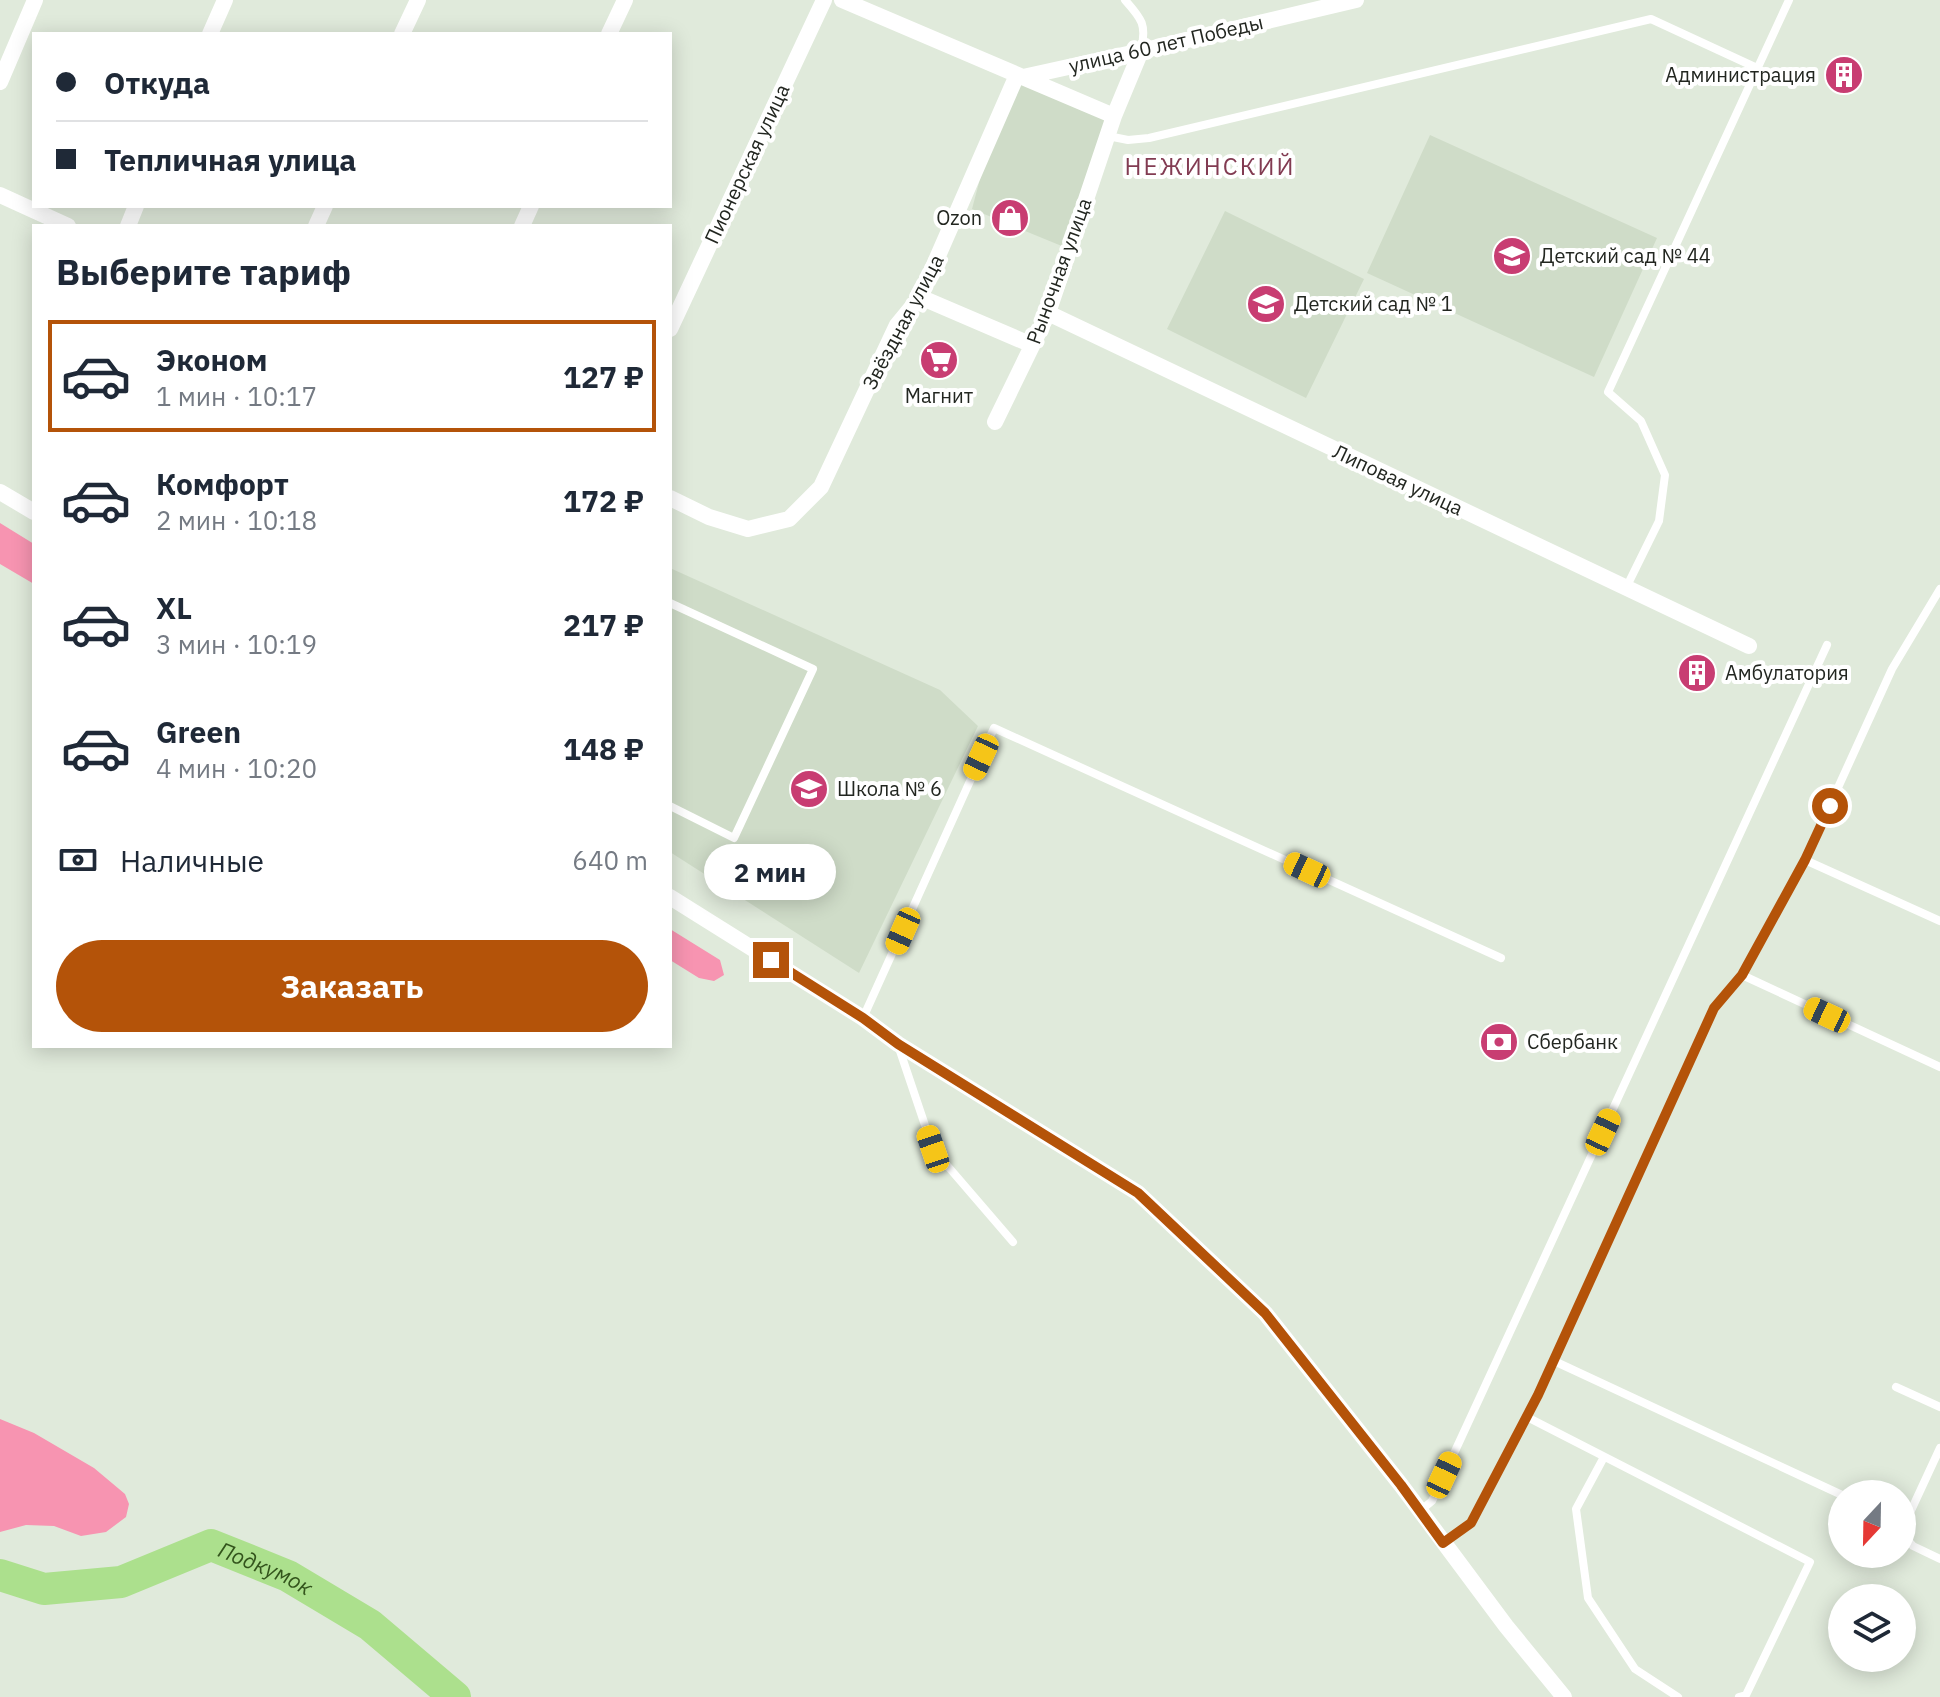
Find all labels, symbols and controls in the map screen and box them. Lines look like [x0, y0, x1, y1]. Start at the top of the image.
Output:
street label: улица 60 лет Победы [1066, 8, 1266, 79]
building icon: Администрация [1823, 54, 1865, 96]
place label: Администрация [1665, 61, 1816, 88]
text: Откуда [104, 63, 210, 102]
street label: Пионерская улица [698, 79, 796, 248]
text: Тепличная улица [104, 140, 356, 179]
district label: НЕЖИНСКИЙ [1124, 150, 1296, 182]
street label: Рыночная улица [1020, 194, 1098, 348]
shop icon: Ozon [989, 197, 1031, 239]
place label: Ozon [936, 204, 982, 231]
school or university icon: Детский сад № 44 [1491, 235, 1533, 277]
place label: Детский сад № 44 [1540, 242, 1711, 269]
text: Выберите тариф [56, 248, 351, 295]
street label: Звёздная улица [856, 249, 950, 394]
school or university icon: Детский сад № 1 [1245, 283, 1287, 325]
place label: Детский сад № 1 [1294, 290, 1453, 317]
supermarket icon: Магнит [918, 339, 960, 381]
icon: car [60, 340, 132, 412]
text: Эконом [156, 340, 267, 379]
text: 127 ₽ [563, 357, 644, 396]
text: 1 мин · 10:17 [156, 379, 317, 413]
place label: Магнит [905, 382, 974, 409]
street label: Липовая улица [1329, 438, 1468, 522]
icon: car [60, 464, 132, 536]
text: Комфорт [156, 464, 289, 503]
text: 172 ₽ [563, 481, 644, 520]
text: 2 мин · 10:18 [156, 503, 317, 537]
icon: car [60, 588, 132, 660]
text: XL [156, 588, 192, 627]
text: 217 ₽ [563, 605, 644, 644]
text: 3 мин · 10:19 [156, 627, 317, 661]
building icon: Амбулатория [1676, 652, 1718, 694]
place label: Амбулатория [1725, 659, 1849, 686]
icon: car [60, 712, 132, 784]
text: Green [156, 712, 241, 751]
text: 148 ₽ [563, 729, 644, 768]
car [960, 730, 1002, 784]
text: 4 мин · 10:20 [156, 751, 317, 785]
school or university icon: Школа № 6 [788, 768, 830, 810]
place label: Школа № 6 [837, 775, 942, 802]
route start [1812, 788, 1848, 824]
icon: cash [56, 838, 100, 882]
text: Наличные [120, 841, 264, 880]
text: 640 m [572, 843, 648, 877]
callout: 2 мин [705, 844, 837, 900]
car [1280, 849, 1334, 891]
text: 2 мин [734, 855, 806, 889]
car [882, 904, 924, 958]
button: Заказать [56, 940, 648, 1032]
route end [753, 942, 789, 978]
car [1800, 994, 1854, 1036]
bank icon: Сбербанк [1478, 1021, 1520, 1063]
place label: Сбербанк [1527, 1028, 1618, 1055]
car [1582, 1105, 1624, 1159]
car [914, 1122, 952, 1176]
car [1423, 1448, 1465, 1502]
north arrow [1828, 1480, 1916, 1568]
map controls [1828, 1480, 1916, 1672]
water label: Подкумок [214, 1534, 319, 1602]
button: layers [1828, 1584, 1916, 1672]

